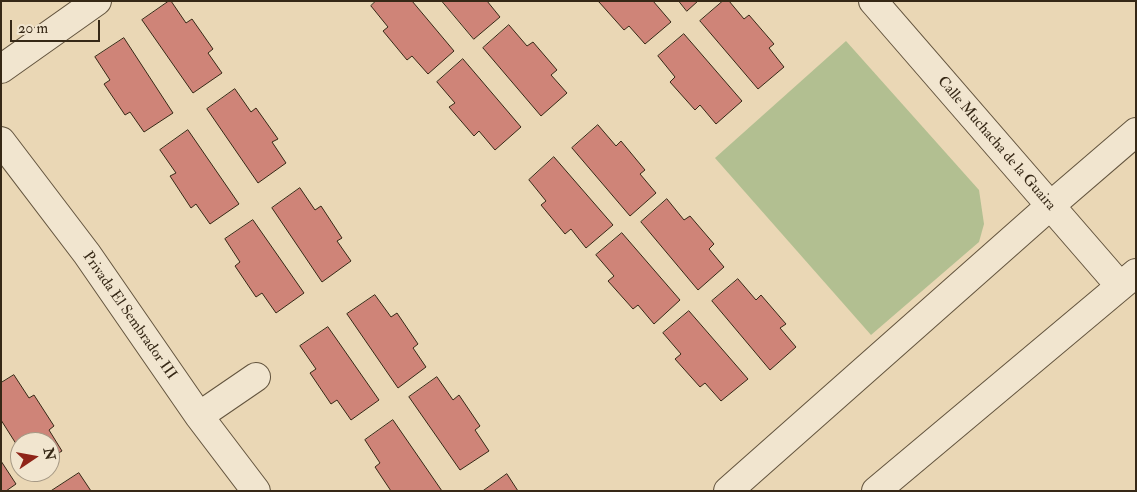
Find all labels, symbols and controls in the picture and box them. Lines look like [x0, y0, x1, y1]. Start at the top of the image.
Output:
scale bar [12, 10, 102, 42]
text: 20 m [18, 19, 48, 38]
street label: Calle Muchacha de la Guaira [933, 73, 1059, 215]
street label: Privada El Sembrador III [78, 249, 180, 383]
north arrow [10, 432, 60, 482]
text: N [40, 446, 59, 462]

